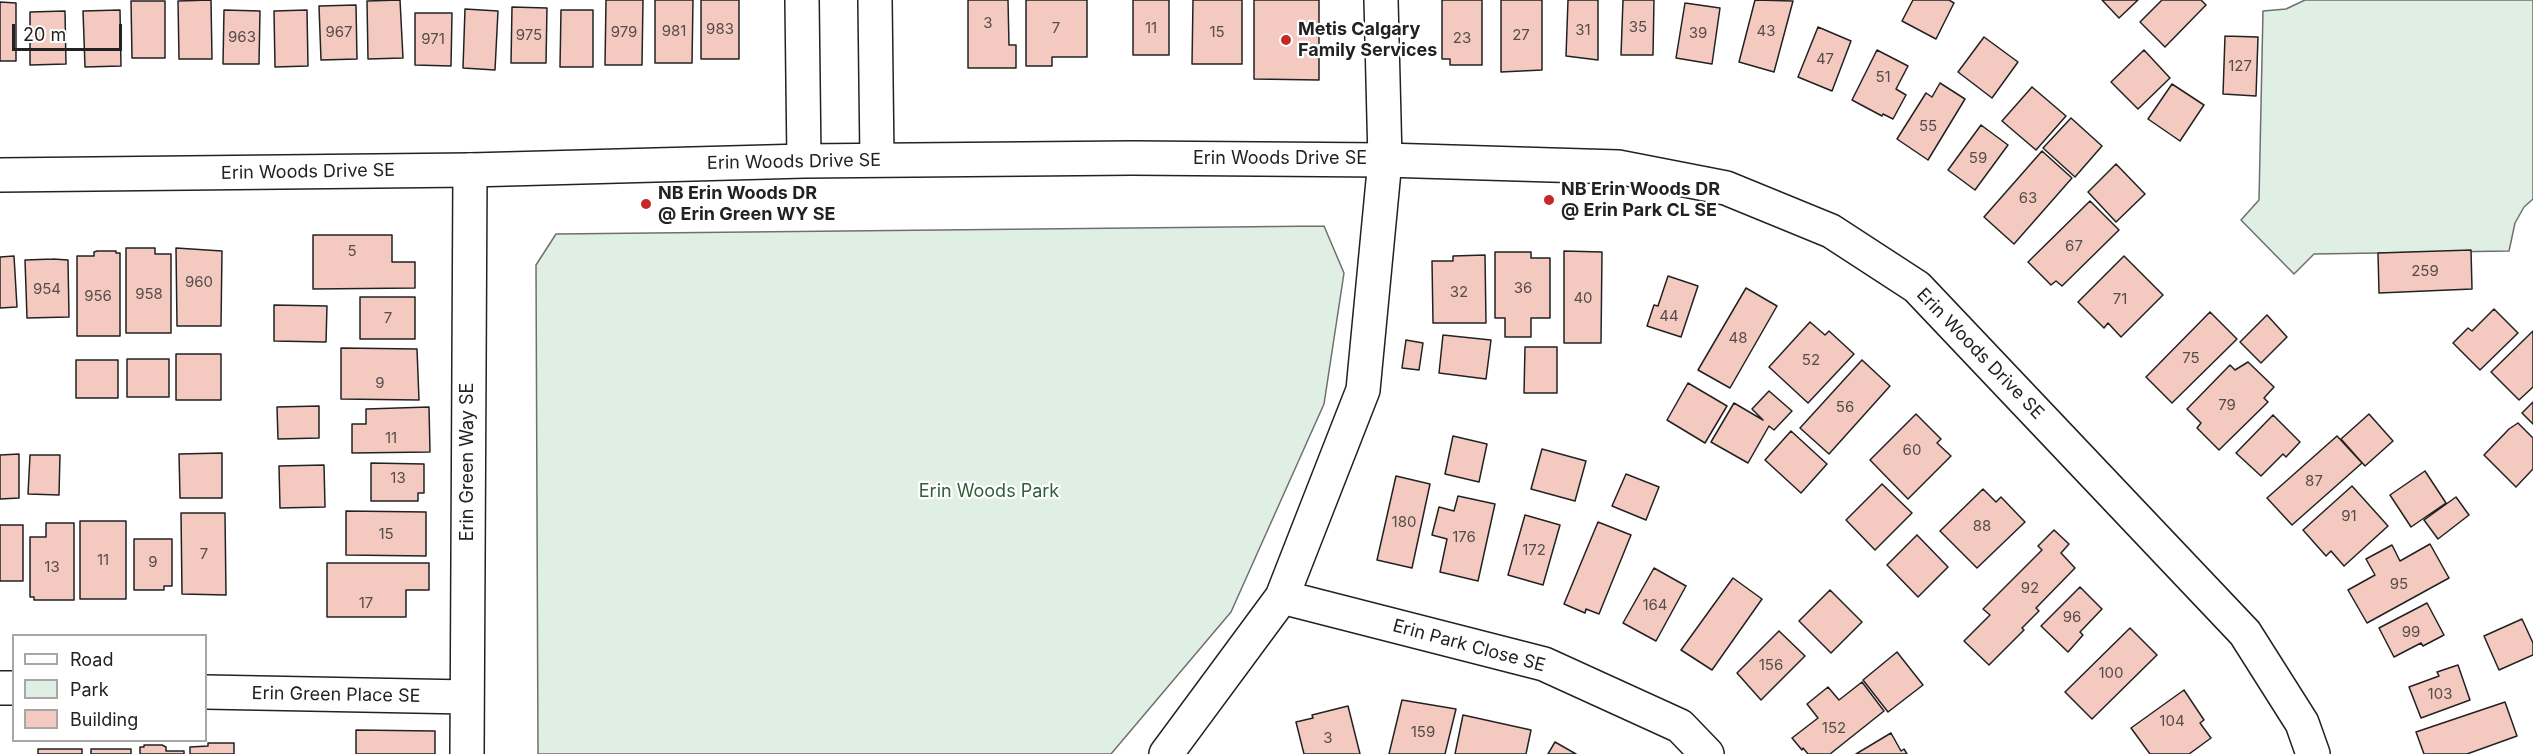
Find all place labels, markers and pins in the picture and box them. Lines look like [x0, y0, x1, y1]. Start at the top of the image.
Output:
place label: Metis Calgary Family Services [1298, 19, 1437, 62]
marker: Metis Calgary Family Services [1279, 33, 1293, 47]
place label: NB Erin Woods DR @ Erin Park CL SE [1561, 179, 1720, 222]
place label: NB Erin Woods DR @ Erin Green WY SE [658, 183, 835, 226]
marker: NB Erin Woods DR @ Erin Park CL SE [1542, 193, 1556, 207]
marker: NB Erin Woods DR @ Erin Green WY SE [639, 197, 653, 211]

